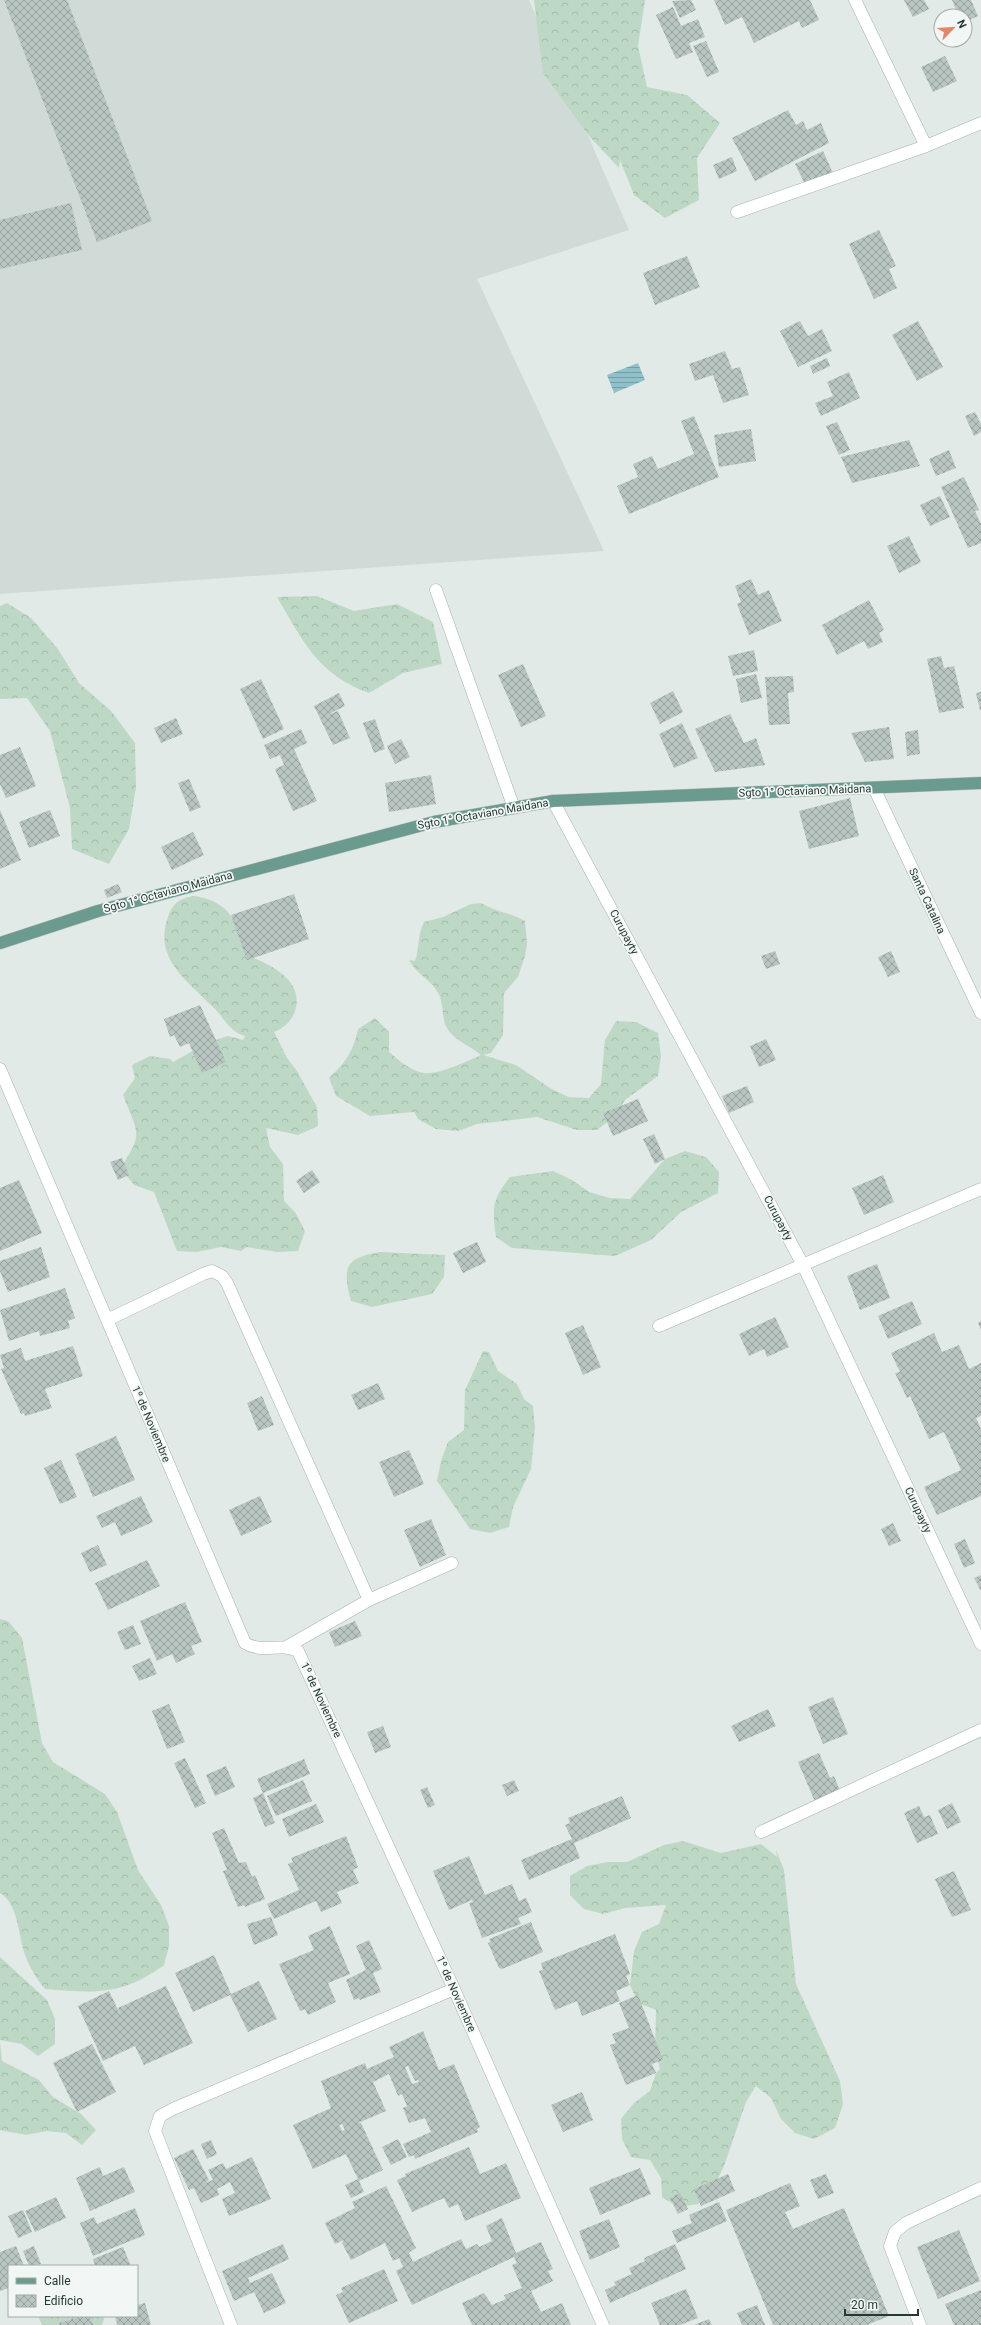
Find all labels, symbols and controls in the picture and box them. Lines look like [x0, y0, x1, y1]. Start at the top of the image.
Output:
north arrow [933, 8, 973, 48]
text: N [954, 18, 969, 30]
street label: Sgto 1° Octaviano Maidana [739, 782, 872, 800]
street label: Sgto 1° Octaviano Maidana [417, 796, 549, 832]
street label: Santa Catalina [906, 866, 948, 936]
street label: Sgto 1° Octaviano Maidana [102, 869, 234, 915]
street label: Curupayty [607, 907, 642, 957]
street label: Curupayty [761, 1193, 796, 1243]
street label: 1º de Noviembre [129, 1384, 173, 1464]
street label: Curupayty [902, 1485, 935, 1536]
street label: 1º de Noviembre [298, 1660, 344, 1740]
street label: 1º de Noviembre [433, 1954, 479, 2034]
legend [8, 2265, 138, 2317]
text: Calle [44, 2274, 71, 2288]
scale bar [845, 2291, 918, 2317]
text: Edificio [44, 2294, 83, 2308]
text: 20 m [851, 2298, 878, 2312]

